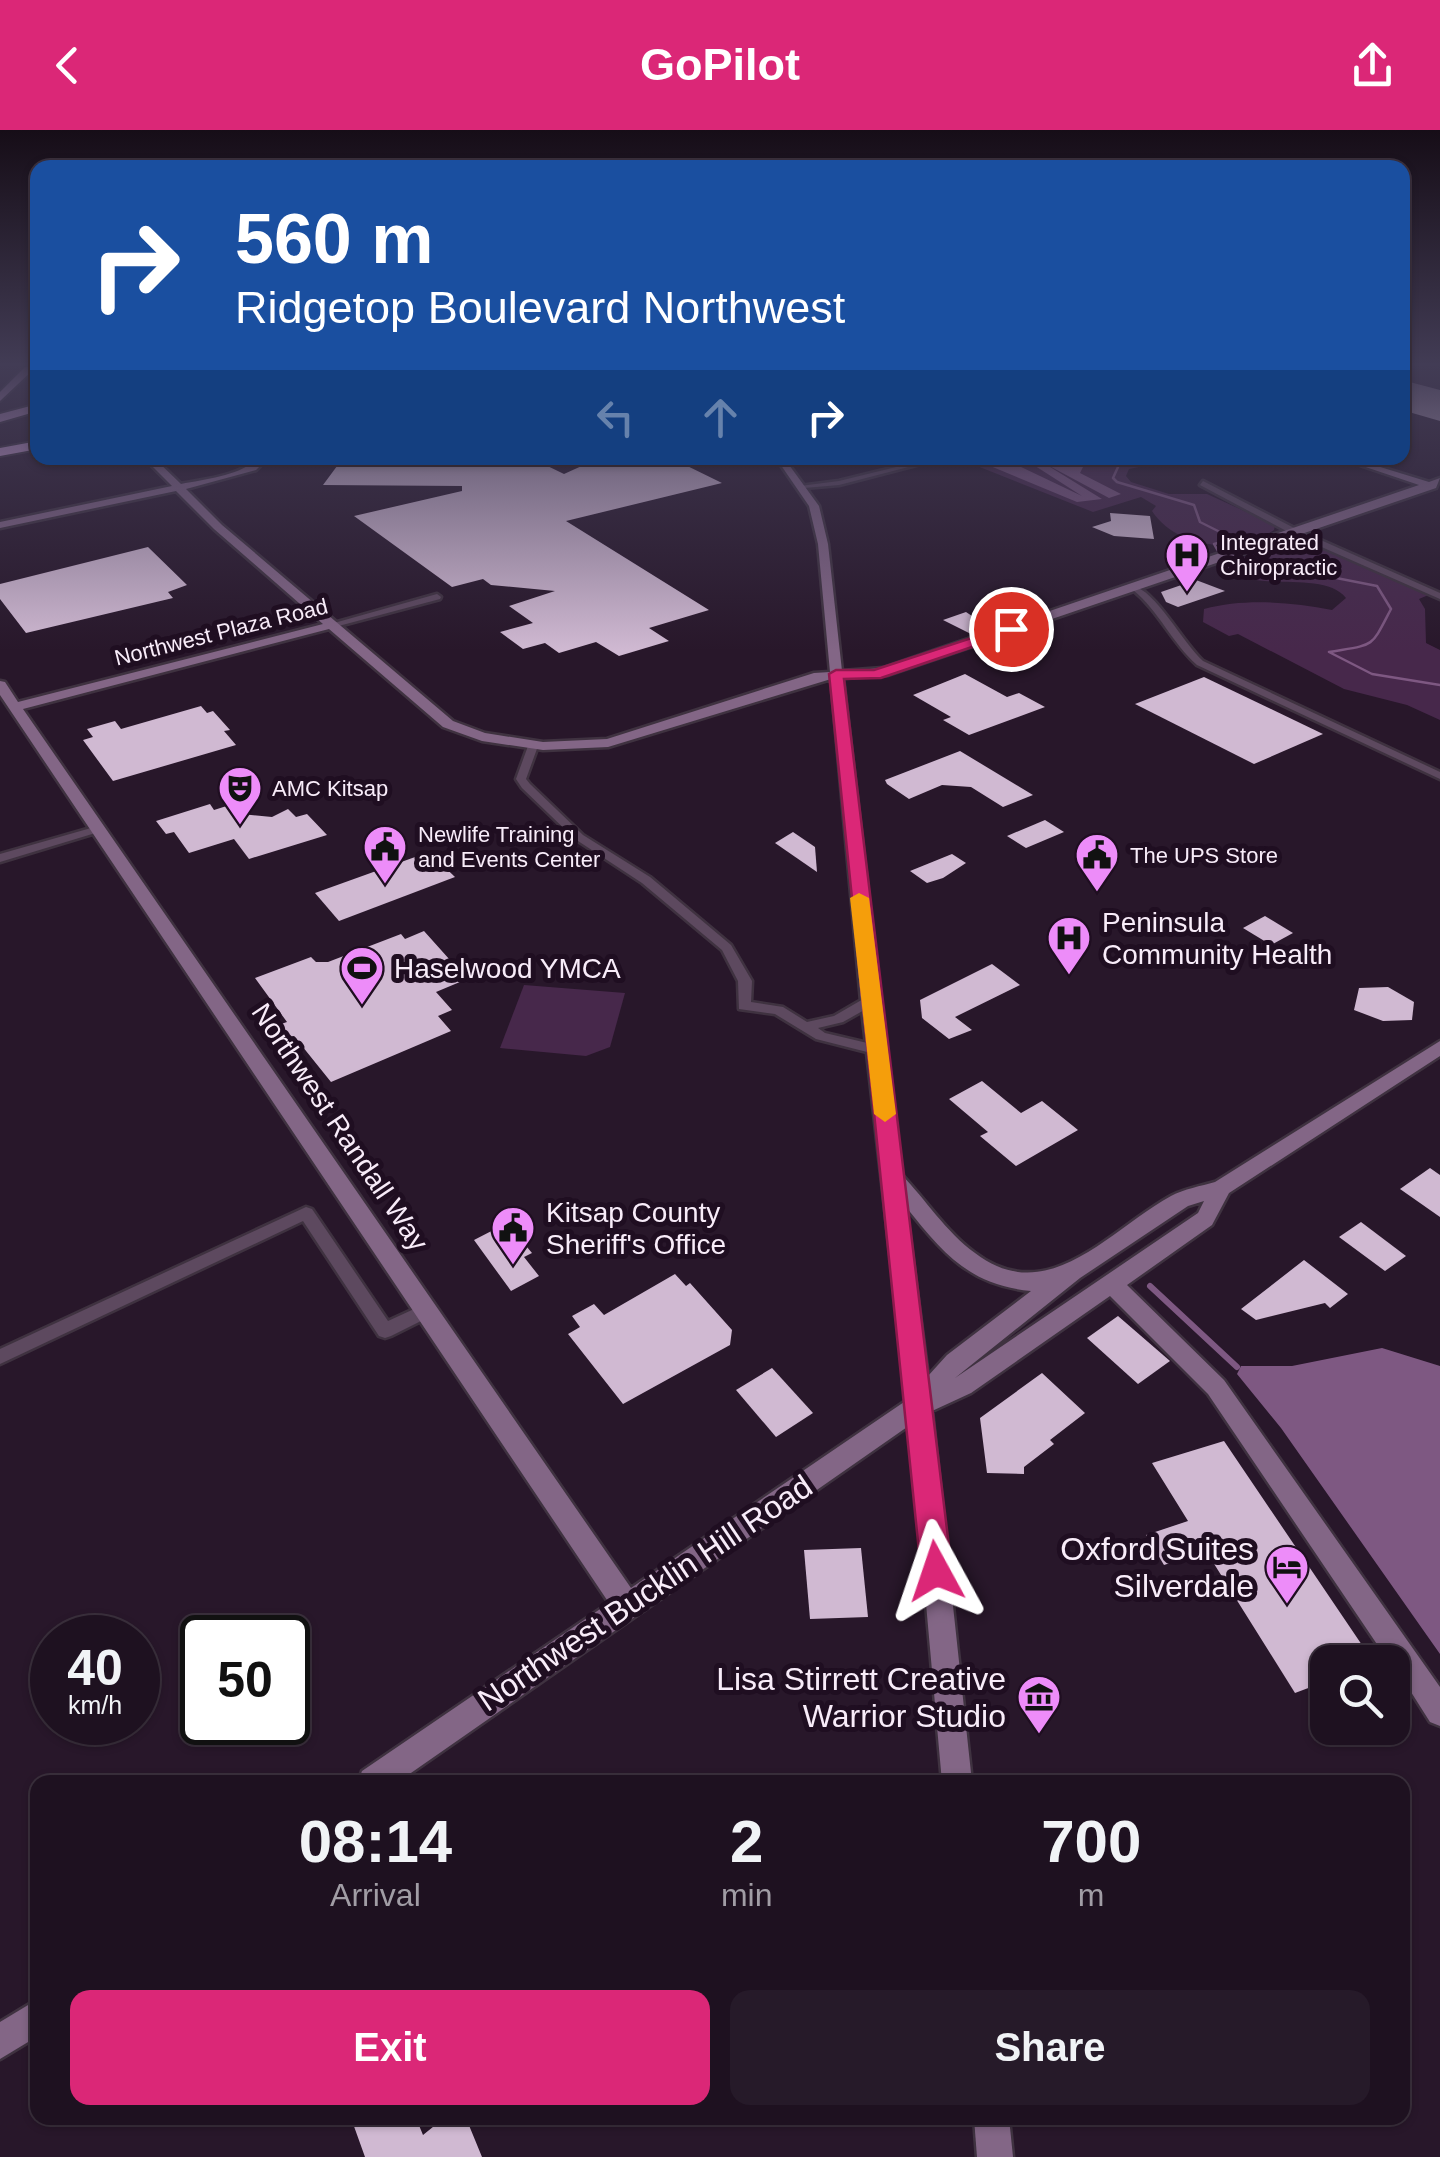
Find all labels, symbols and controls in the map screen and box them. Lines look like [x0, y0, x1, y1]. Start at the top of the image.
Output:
icon: back [40, 38, 95, 93]
icon: share [1345, 38, 1400, 93]
text: GoPilot [640, 39, 800, 90]
icon: right [70, 200, 200, 330]
text: 560 m [235, 200, 433, 278]
text: Ridgetop Boulevard Northwest [235, 282, 845, 333]
icon: left [588, 390, 643, 445]
icon: ahead [693, 390, 748, 445]
icon: right [798, 390, 853, 445]
place label: Integrated Chiropractic [1220, 530, 1337, 580]
hospital icon: Integrated Chiropractic [1164, 532, 1210, 593]
pin [969, 587, 1054, 672]
street label: Northwest Plaza Road [112, 593, 330, 671]
icon: arrive [984, 602, 1039, 657]
theatre icon: AMC Kitsap [217, 765, 263, 826]
place label: AMC Kitsap [272, 776, 388, 801]
place label: Newlife Training and Events Center [418, 822, 600, 872]
public building icon: Newlife Training and Events Center [362, 824, 408, 885]
public building icon: The UPS Store [1074, 832, 1120, 893]
place label: The UPS Store [1130, 843, 1278, 868]
place label: Peninsula Community Health [1102, 907, 1332, 970]
hospital icon: Peninsula Community Health [1046, 915, 1092, 976]
sports icon: Haselwood YMCA [339, 945, 385, 1006]
place label: Haselwood YMCA [394, 953, 621, 984]
street label: Northwest Randall Way [246, 997, 434, 1257]
place label: Kitsap County Sheriff's Office [546, 1197, 726, 1260]
public building icon: Kitsap County Sheriff's Office [490, 1205, 536, 1266]
street label: Northwest Bucklin Hill Road [471, 1468, 819, 1718]
position arrow [884, 1519, 988, 1623]
place label: Oxford Suites Silverdale [1060, 1531, 1254, 1604]
hotel icon: Oxford Suites Silverdale [1264, 1544, 1310, 1605]
speed limit sign: 50 [180, 1615, 310, 1745]
text: 40 [67, 1640, 123, 1696]
map controls [1310, 1645, 1410, 1745]
button: search [1310, 1645, 1410, 1745]
place label: Lisa Stirrett Creative Warrior Studio [716, 1661, 1006, 1734]
museum icon: Lisa Stirrett Creative Warrior Studio [1016, 1674, 1062, 1735]
text: km/h [68, 1691, 122, 1719]
text: 08:14 [299, 1808, 452, 1875]
text: 2 [730, 1808, 763, 1875]
text: 700 [1041, 1808, 1141, 1875]
text: Arrival [330, 1877, 421, 1913]
text: min [721, 1877, 772, 1913]
text: m [1078, 1877, 1105, 1913]
button: Exit [70, 1990, 710, 2105]
button: Share [730, 1990, 1370, 2105]

